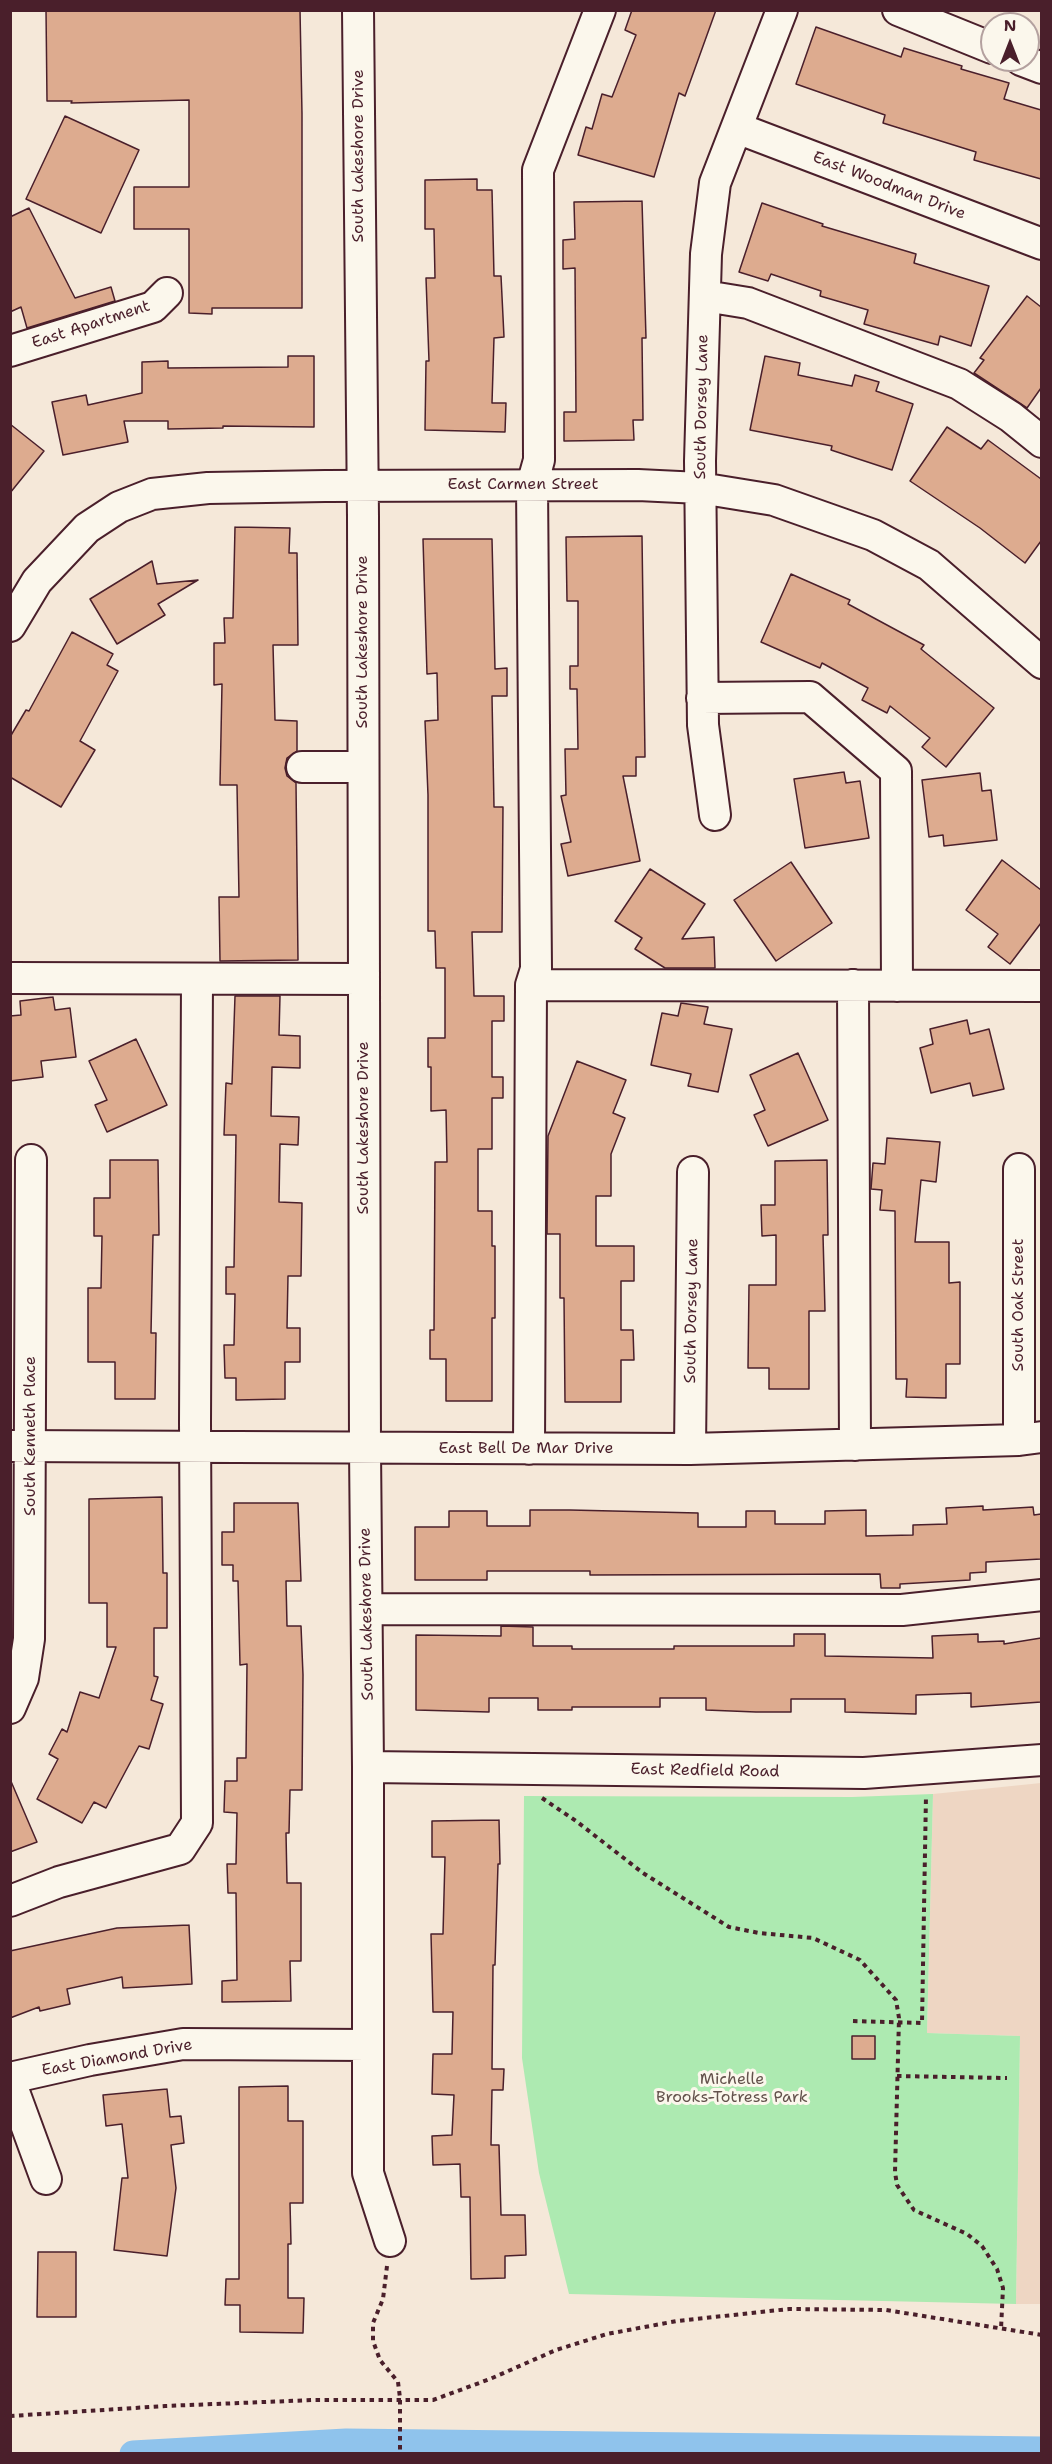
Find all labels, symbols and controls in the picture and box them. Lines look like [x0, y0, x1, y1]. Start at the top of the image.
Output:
north arrow [980, 12, 1040, 72]
text: N [1004, 15, 1016, 36]
street label: South Lakeshore Drive [349, 69, 369, 243]
street label: East Woodman Drive [810, 148, 968, 224]
street label: East Apartment [29, 297, 153, 353]
street label: South Dorsey Lane [691, 334, 713, 480]
street label: East Carmen Street [448, 475, 598, 495]
street label: South Lakeshore Drive [353, 555, 373, 729]
street label: South Lakeshore Drive [354, 1041, 374, 1215]
street label: South Dorsey Lane [681, 1238, 703, 1384]
street label: South Oak Street [1009, 1239, 1029, 1371]
street label: South Kenneth Place [21, 1356, 41, 1516]
street label: East Bell De Mar Drive [438, 1439, 614, 1459]
street label: South Lakeshore Drive [356, 1527, 378, 1701]
street label: East Redfield Road [630, 1760, 780, 1782]
street label: East Diamond Drive [40, 2035, 194, 2081]
park label: Michelle Brooks-Totress Park [656, 2070, 808, 2108]

